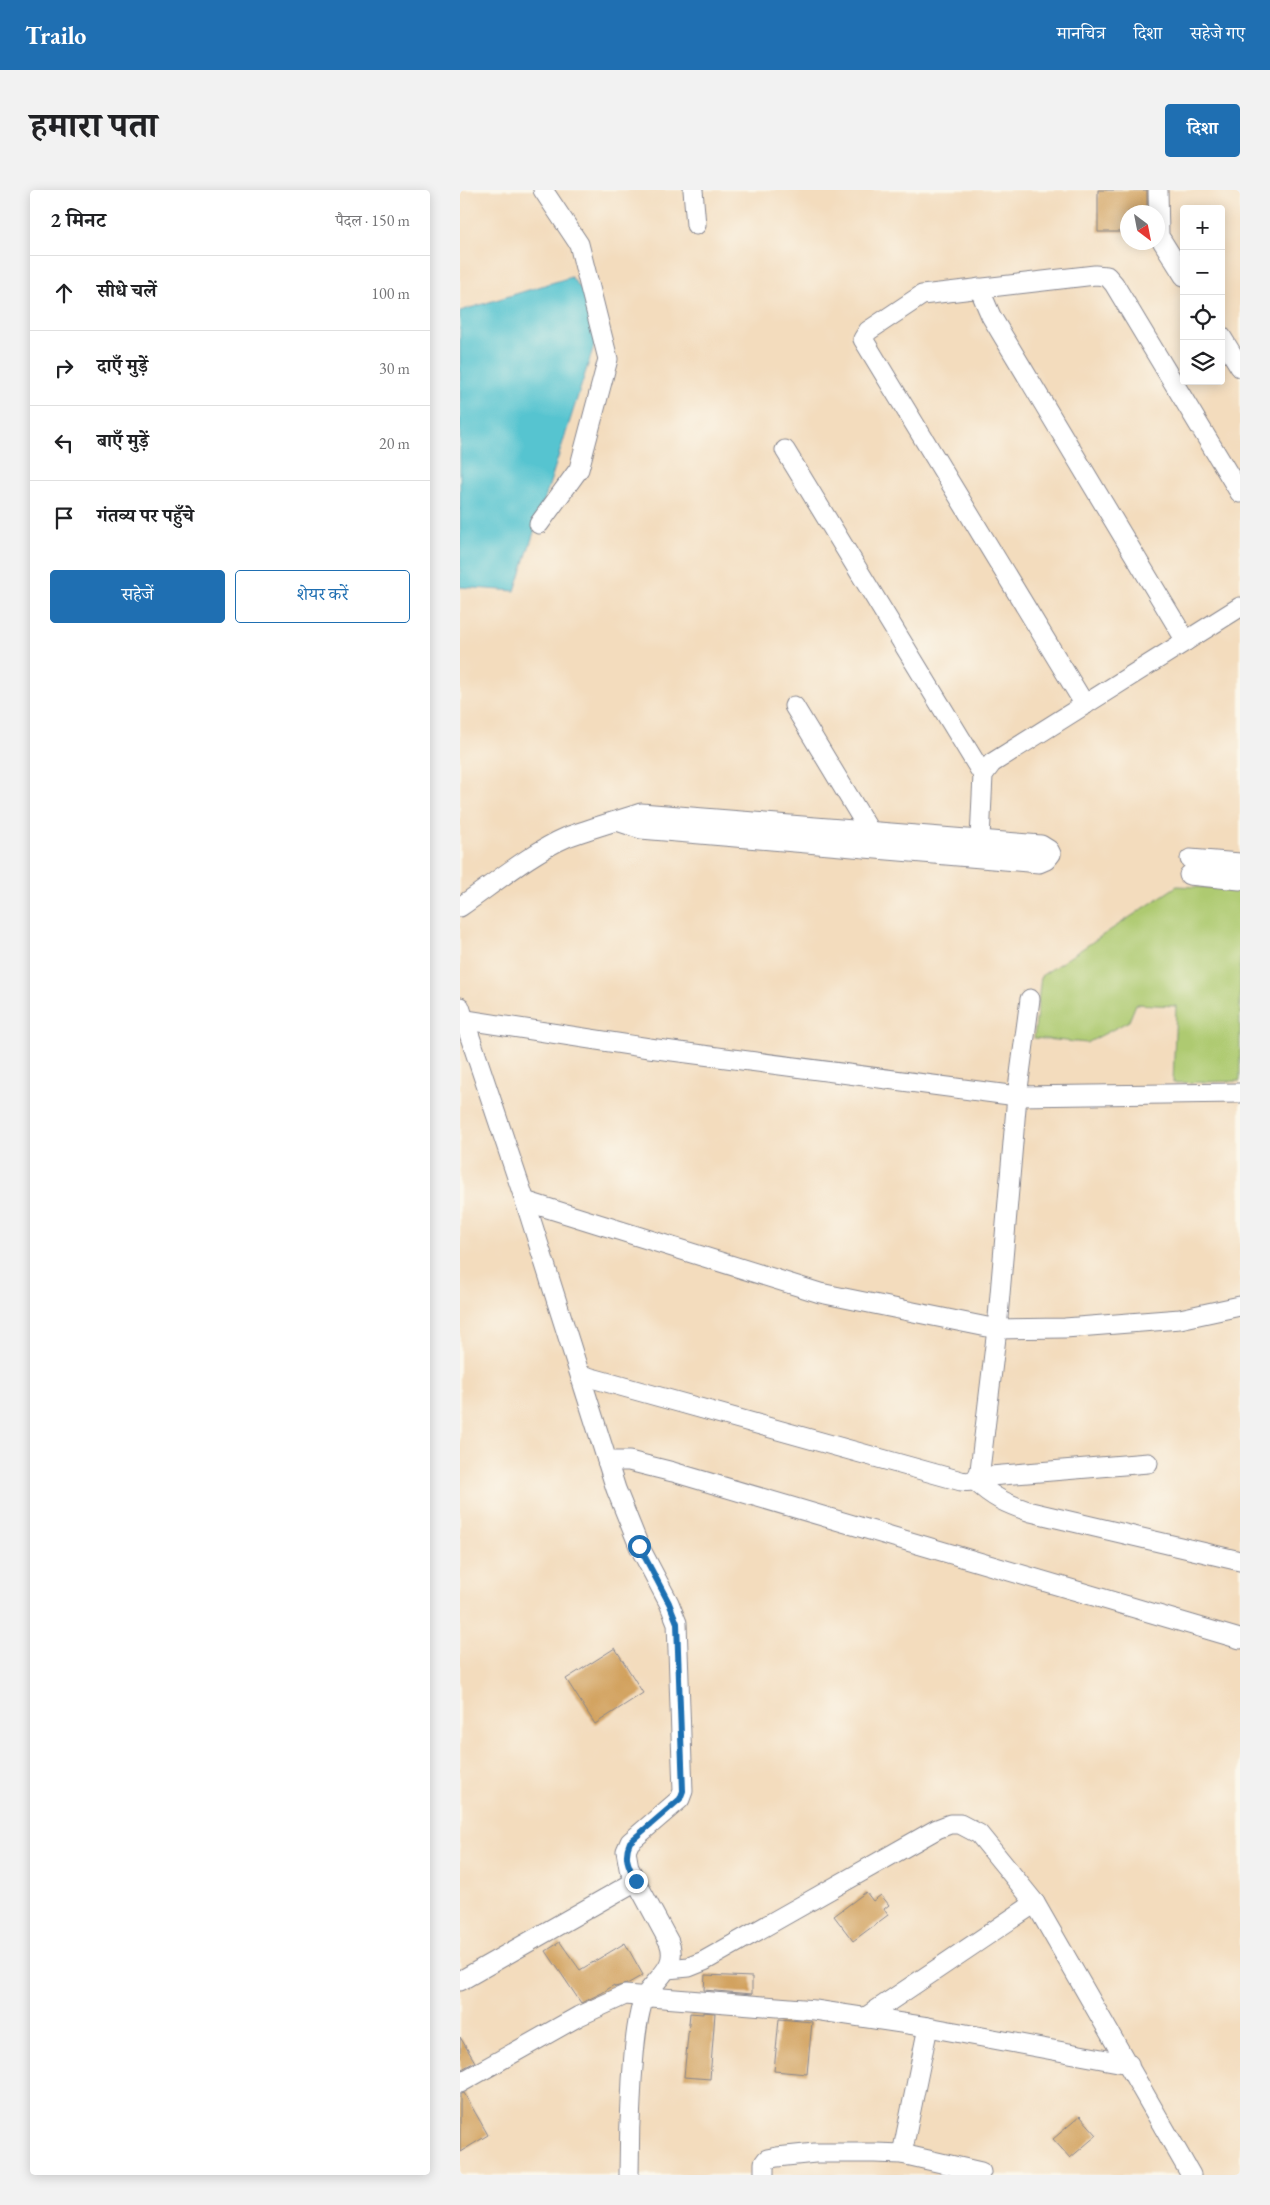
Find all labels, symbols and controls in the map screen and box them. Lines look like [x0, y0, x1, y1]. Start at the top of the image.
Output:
text: Trailo [25, 20, 86, 51]
text: मानचित्र [1057, 21, 1106, 44]
text: दिशा [1134, 21, 1162, 44]
text: सहेजे गए [1190, 21, 1245, 44]
text: हमारा पता [30, 102, 157, 147]
button: दिशा [1165, 104, 1240, 157]
north arrow [1120, 205, 1165, 250]
map controls [1180, 205, 1225, 385]
button: + [1180, 205, 1225, 250]
text: 2 मिनट [50, 206, 106, 233]
text: पैदल · 150 m [336, 210, 410, 231]
button: − [1180, 250, 1225, 295]
text: सीधे चलें [97, 278, 157, 303]
icon: ahead [50, 279, 78, 307]
text: 100 m [371, 283, 410, 304]
button: locate [1180, 295, 1225, 340]
button: layers [1180, 340, 1225, 385]
text: दाएँ मुड़ें [97, 353, 148, 378]
icon: right [50, 354, 78, 382]
text: 30 m [379, 358, 410, 379]
text: बाएँ मुड़ें [97, 428, 149, 453]
icon: left [50, 429, 78, 457]
text: 20 m [379, 433, 410, 454]
text: गंतव्य पर पहुँचे [97, 503, 194, 528]
icon: arrive [50, 504, 78, 532]
button: सहेजें [50, 570, 225, 623]
button: शेयर करें [235, 570, 410, 623]
route start [628, 1535, 651, 1558]
route end [625, 1870, 648, 1893]

